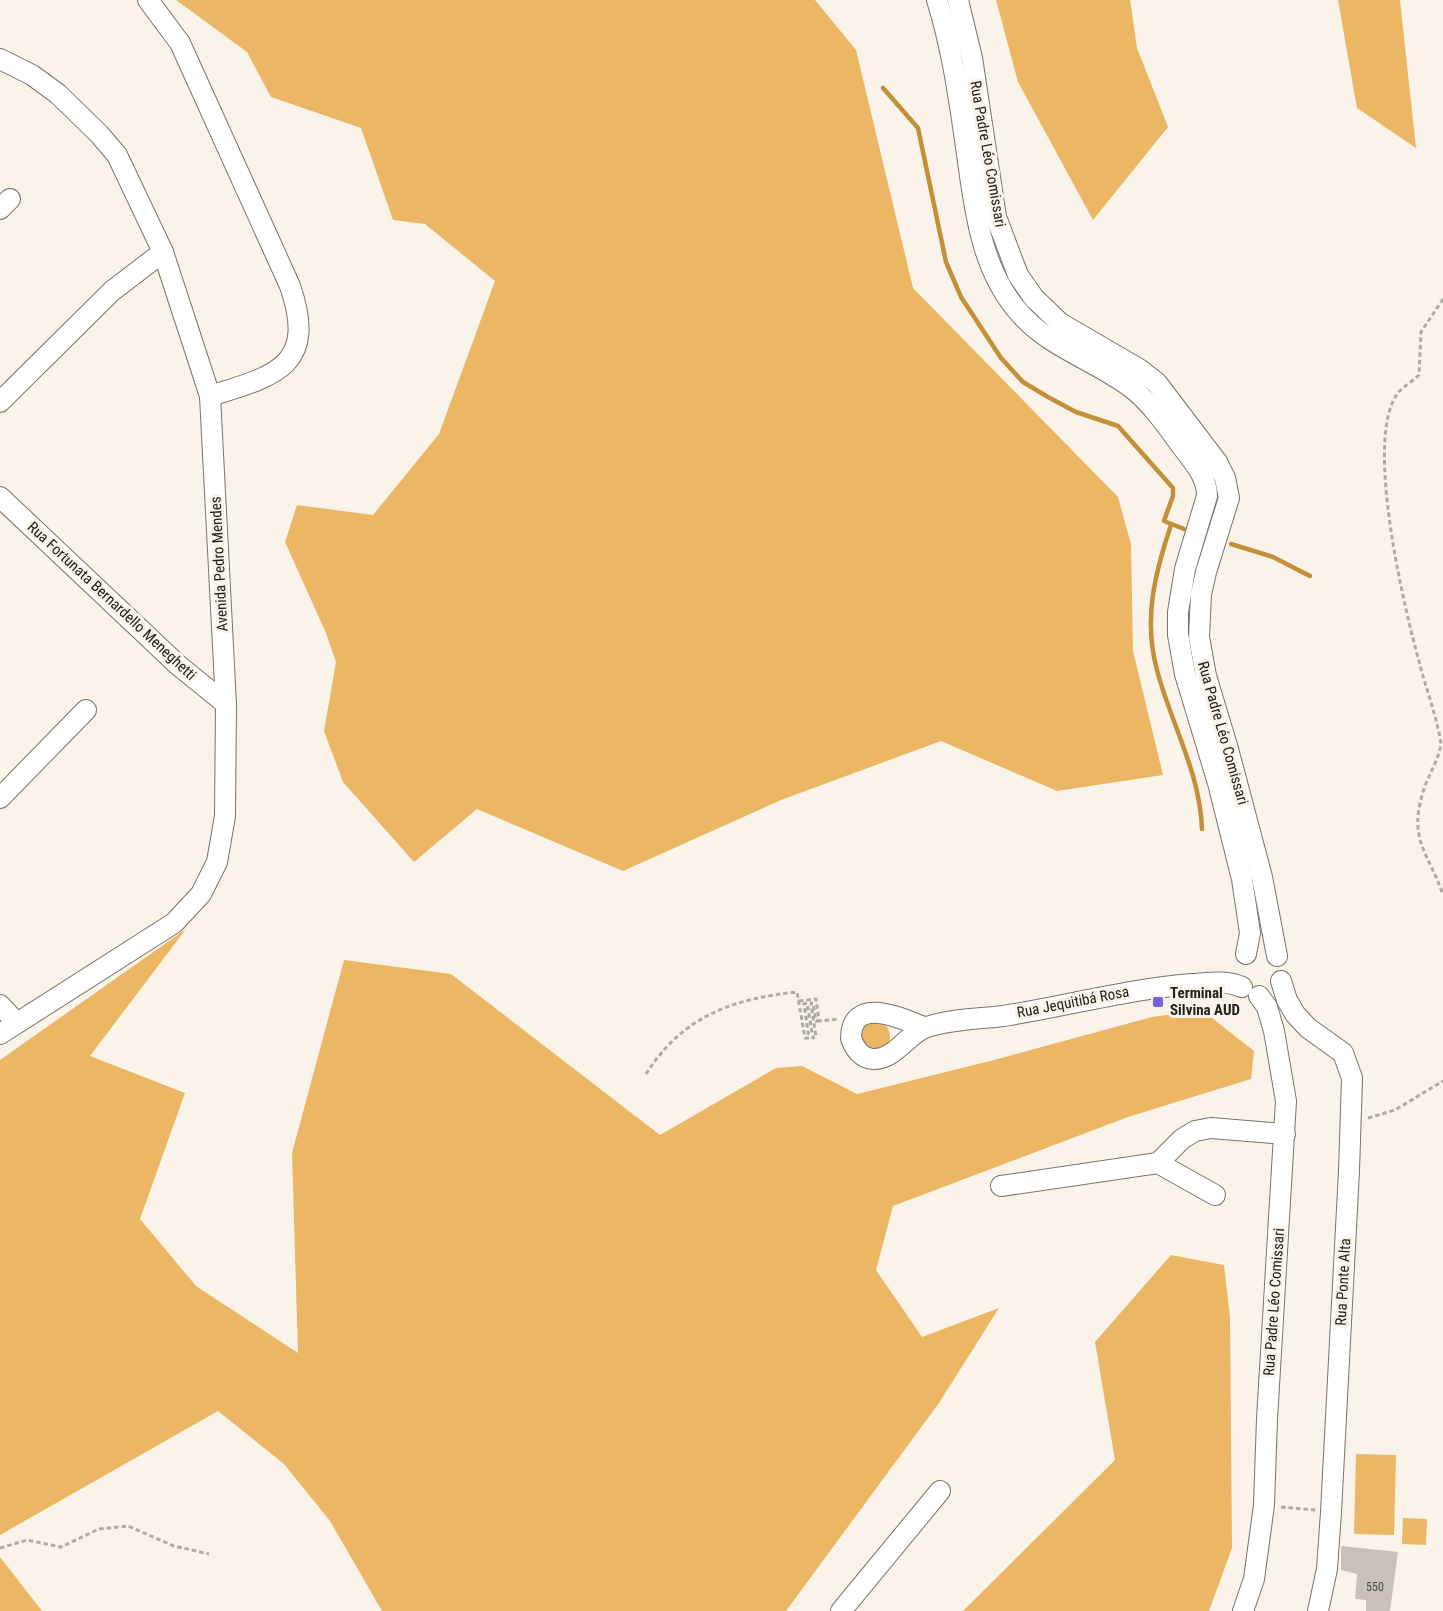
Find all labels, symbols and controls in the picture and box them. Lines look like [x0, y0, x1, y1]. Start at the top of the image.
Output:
street label: Rua Padre Léo Comissari [966, 79, 1010, 229]
street label: Avenida Pedro Mendes [206, 496, 232, 632]
street label: Rua Fortunata Bernardello Meneghetti [24, 518, 200, 684]
street label: Rua Padre Léo Comissari [1194, 659, 1252, 807]
street label: Rua Jequitibá Rosa [1015, 982, 1131, 1022]
place label: Terminal Silvina AUD [1170, 984, 1240, 1019]
marker: Terminal Silvina AUD [1151, 995, 1165, 1009]
street label: Rua Padre Léo Comissari [1260, 1227, 1288, 1377]
street label: Rua Ponte Alta [1332, 1238, 1354, 1326]
house number: 550 [1366, 1580, 1384, 1594]

